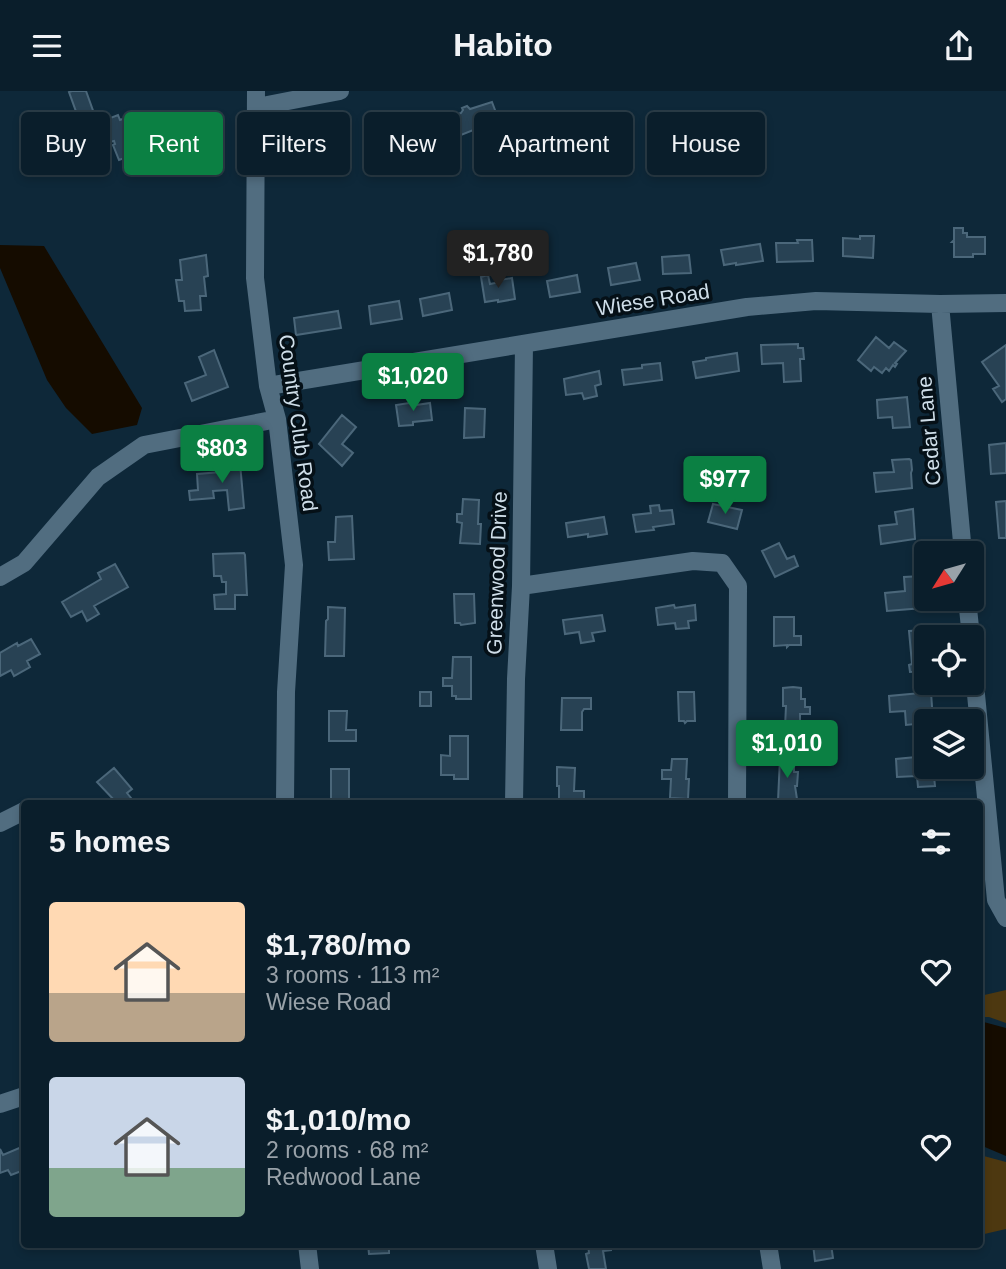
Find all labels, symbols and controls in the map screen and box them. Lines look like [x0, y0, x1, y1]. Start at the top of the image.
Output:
icon: menu [28, 27, 66, 65]
text: Habito [453, 27, 553, 63]
icon: share [940, 27, 978, 65]
chip: Buy [21, 112, 110, 175]
chip: Rent [124, 112, 223, 175]
chip: Filters [237, 112, 350, 175]
chip: New [364, 112, 460, 175]
chip: Apartment [474, 112, 633, 175]
chip: House [647, 112, 765, 175]
pin: $1,780 [441, 231, 555, 290]
text: $1,780 [463, 240, 533, 266]
street label: Wiese Road [595, 279, 711, 320]
street label: Country Club Road [275, 333, 322, 513]
pin: $1,020 [356, 353, 470, 413]
text: $1,020 [378, 363, 448, 389]
street label: Cedar Lane [912, 375, 945, 487]
pin: $803 [181, 425, 263, 485]
text: $803 [196, 435, 248, 461]
pin: $977 [684, 457, 766, 516]
text: $977 [699, 466, 751, 492]
street label: Greenwood Drive [482, 491, 511, 655]
north arrow [914, 541, 984, 611]
map controls [914, 541, 984, 779]
button: locate [914, 625, 984, 695]
button: layers [914, 709, 984, 779]
pin: $1,010 [730, 721, 844, 780]
text: $1,010 [752, 730, 822, 756]
icon: filters [917, 823, 955, 861]
text: 5 homes [49, 825, 171, 858]
text: $1,780/mo [266, 928, 411, 961]
icon: home [105, 930, 189, 1014]
icon: heart [917, 953, 955, 991]
text: 3 rooms · 113 m² [266, 962, 439, 988]
text: Wiese Road [266, 989, 391, 1015]
text: $1,010/mo [266, 1103, 411, 1136]
icon: home [105, 1105, 189, 1189]
icon: heart [917, 1128, 955, 1166]
text: 2 rooms · 68 m² [266, 1137, 428, 1163]
text: Redwood Lane [266, 1164, 421, 1190]

